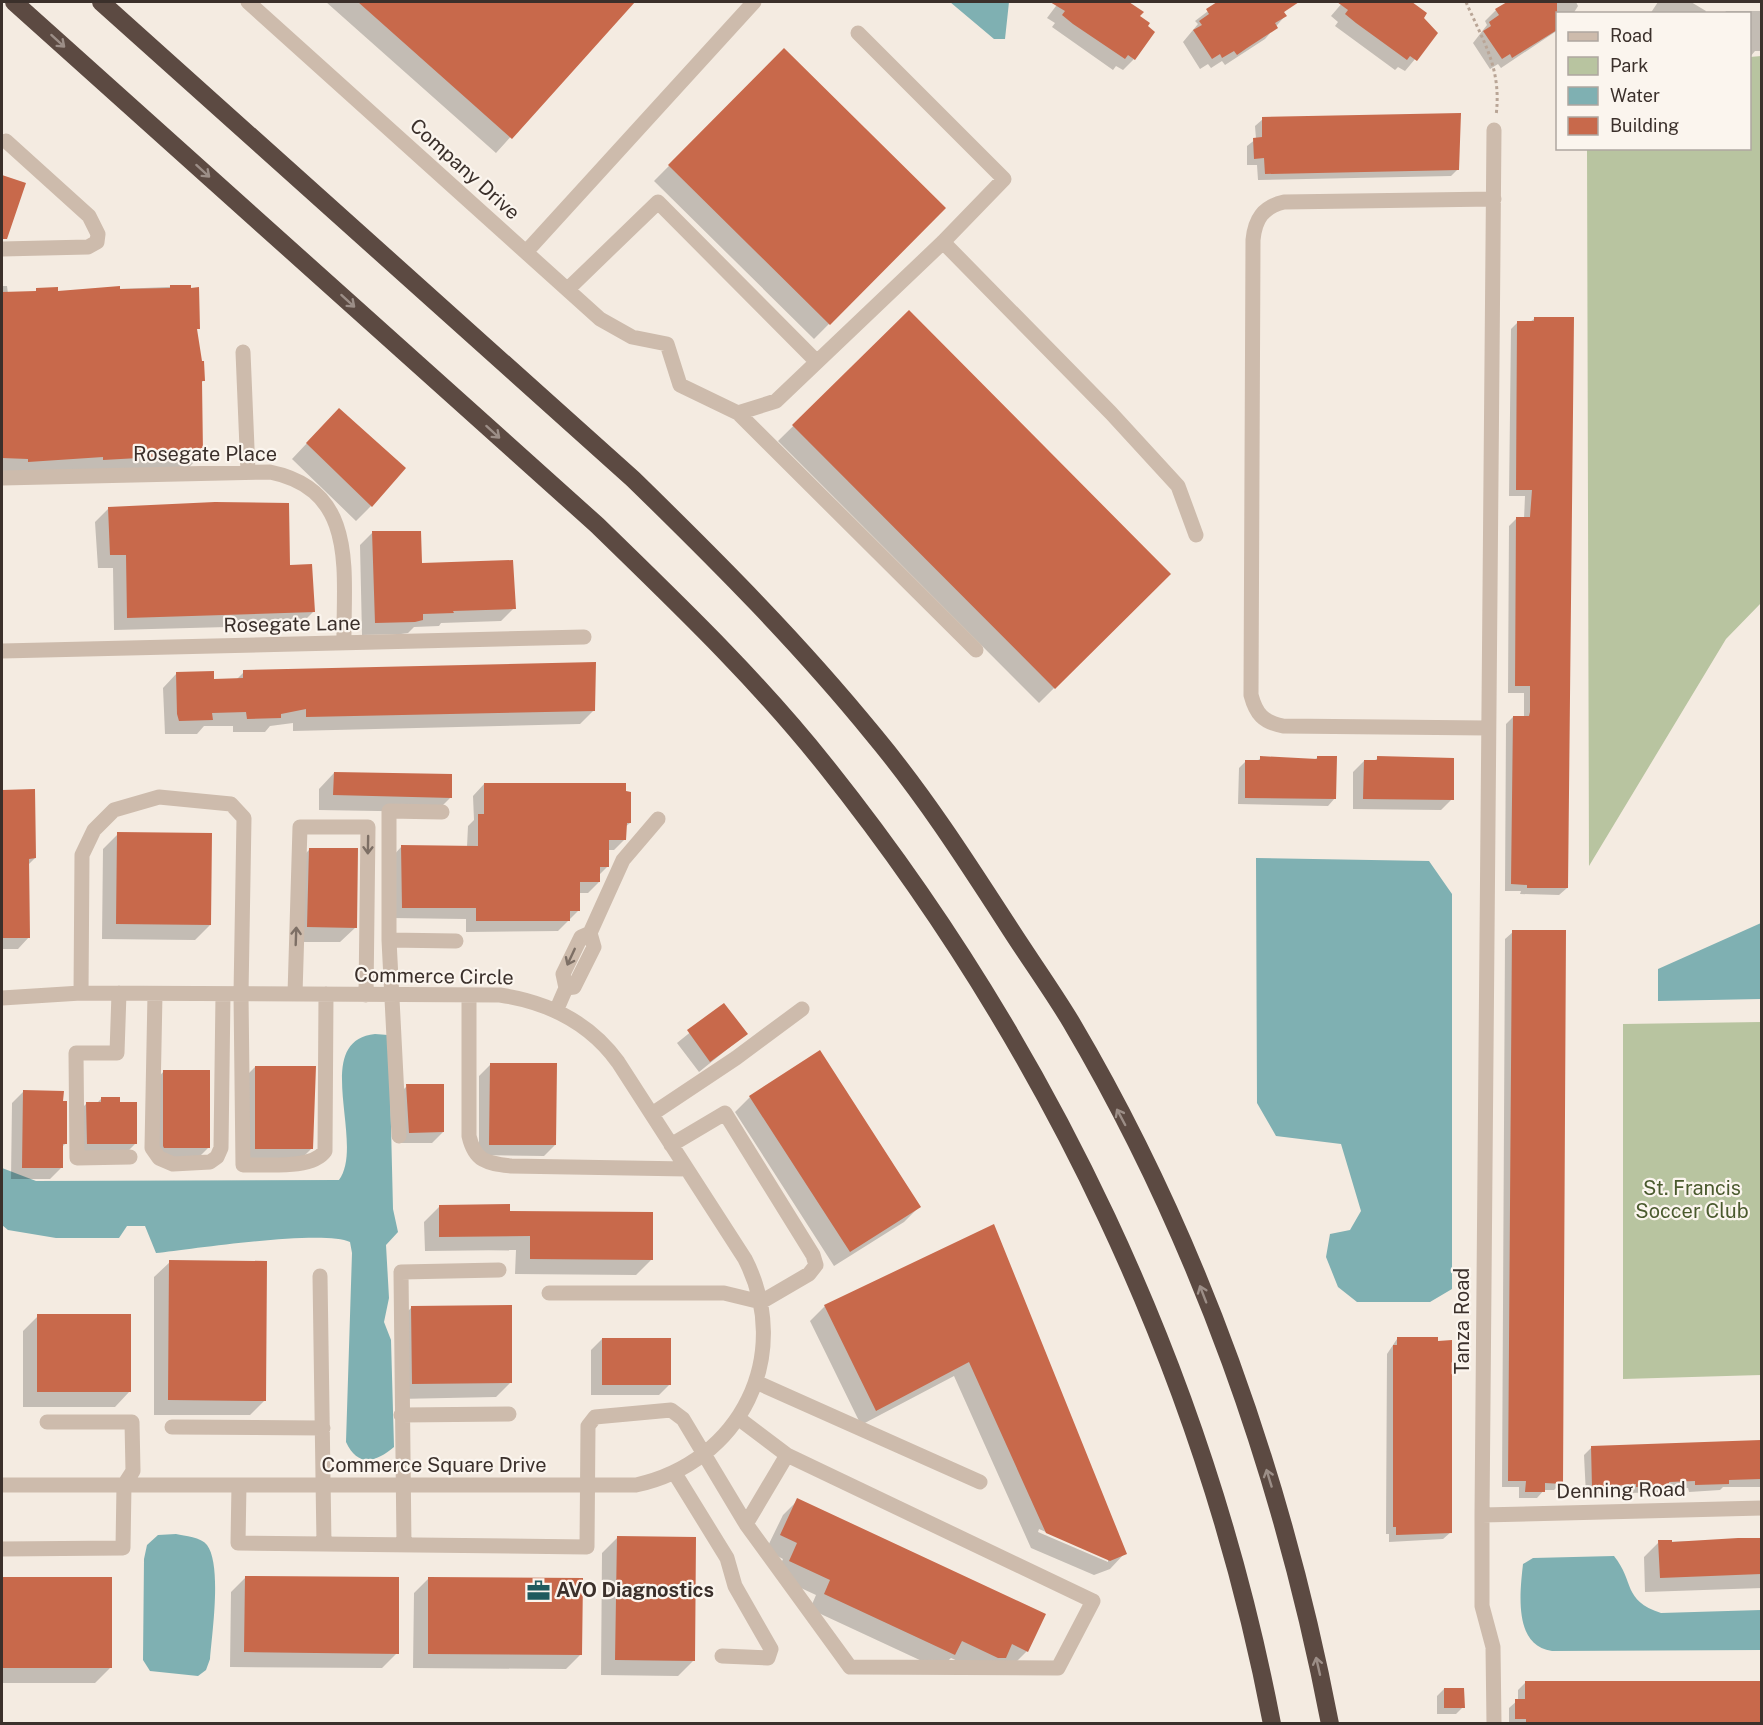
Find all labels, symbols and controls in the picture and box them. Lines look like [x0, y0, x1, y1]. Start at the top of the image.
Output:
legend [1556, 12, 1751, 150]
text: Road [1610, 25, 1653, 46]
one-way arrow [50, 34, 65, 48]
text: Park [1610, 55, 1648, 76]
text: Water [1610, 85, 1660, 106]
street label: Company Drive [405, 113, 525, 225]
text: Building [1610, 115, 1679, 136]
one-way arrow [195, 164, 210, 178]
one-way arrow [340, 294, 355, 308]
one-way arrow [485, 425, 500, 439]
street label: Rosegate Place [133, 442, 277, 466]
street label: Rosegate Lane [223, 611, 361, 637]
one-way arrow [362, 835, 374, 855]
one-way arrow [291, 926, 302, 946]
one-way arrow [565, 948, 577, 966]
street label: Commerce Circle [354, 963, 514, 989]
one-way arrow [1115, 1109, 1126, 1127]
park label: St. Francis Soccer Club [1635, 1176, 1749, 1223]
street label: Tanza Road [1450, 1268, 1474, 1374]
one-way arrow [1197, 1285, 1208, 1304]
street label: Commerce Square Drive [321, 1453, 547, 1477]
one-way arrow [1263, 1469, 1274, 1488]
street label: Denning Road [1556, 1477, 1686, 1503]
office icon: AVO Diagnostics [525, 1577, 551, 1603]
place label: AVO Diagnostics [556, 1578, 714, 1602]
one-way arrow [1312, 1657, 1324, 1676]

